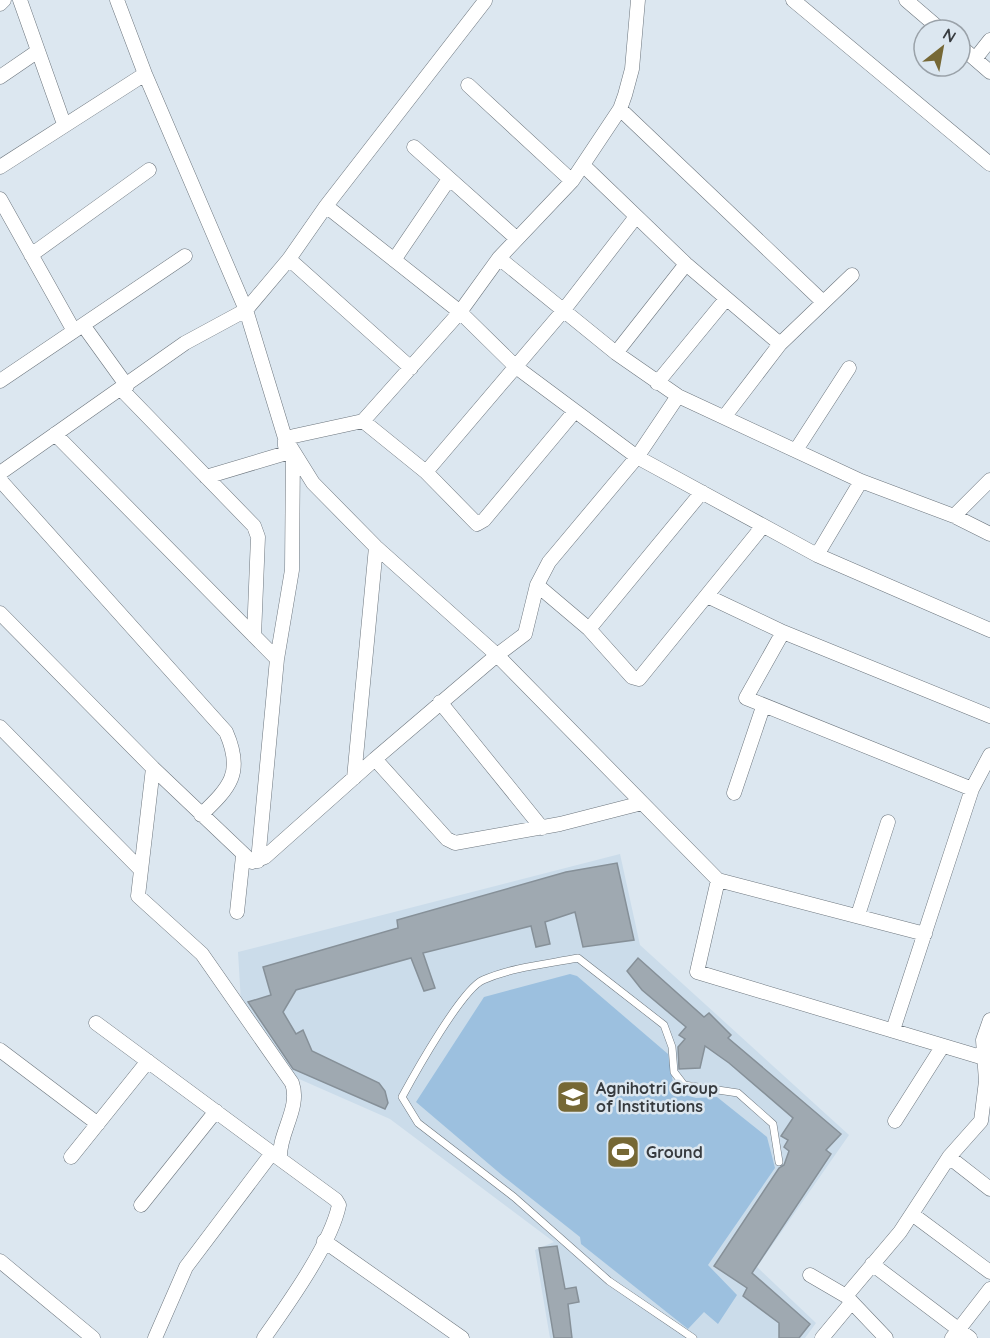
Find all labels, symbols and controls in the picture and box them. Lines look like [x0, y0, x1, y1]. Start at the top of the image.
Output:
north arrow [912, 18, 972, 78]
text: N [940, 24, 960, 47]
place label: Agnihotri Group of Institutions [596, 1078, 718, 1116]
school or university icon: Agnihotri Group of Institutions [555, 1079, 591, 1115]
sports icon: Ground [605, 1134, 641, 1170]
place label: Ground [646, 1142, 703, 1162]

